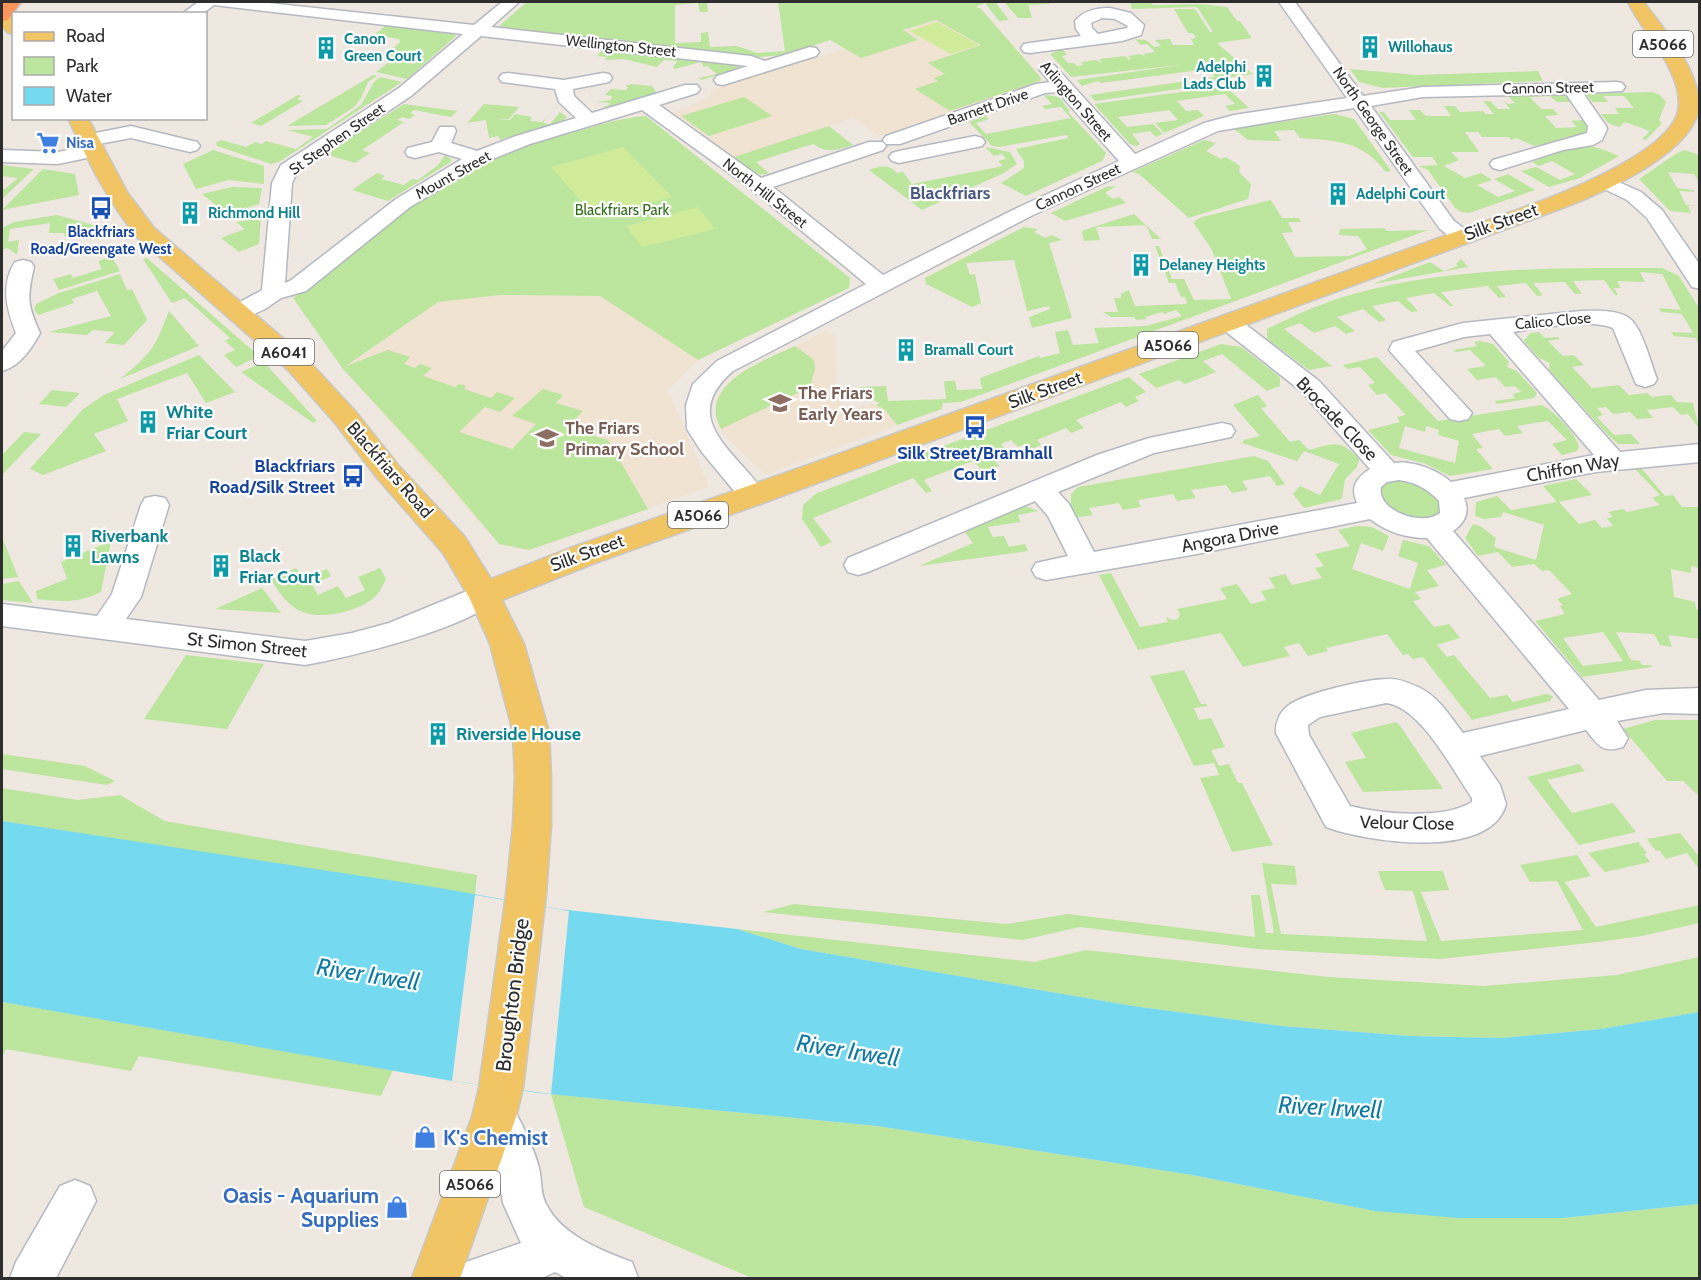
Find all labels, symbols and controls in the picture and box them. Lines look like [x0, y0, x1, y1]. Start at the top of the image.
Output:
legend [12, 12, 207, 120]
text: Road [66, 25, 105, 47]
place label: Canon Green Court [344, 30, 422, 65]
street label: Wellington Street [565, 31, 677, 61]
road number: A5066 [1633, 31, 1693, 57]
building icon: Willohaus [1357, 34, 1383, 60]
building icon: Canon Green Court [313, 35, 339, 61]
place label: Willohaus [1388, 38, 1453, 56]
text: Park [66, 55, 99, 77]
street label: Arlington Street [1036, 57, 1116, 145]
place label: Adelphi Lads Club [1183, 58, 1246, 93]
building icon: Adelphi Lads Club [1251, 63, 1277, 89]
street label: North George Street [1329, 64, 1417, 178]
street label: Cannon Street [1502, 78, 1594, 98]
text: Water [66, 85, 112, 107]
street label: Barnett Drive [945, 85, 1031, 129]
street label: St Stephen Street [286, 99, 388, 179]
supermarket icon: Nisa [35, 130, 61, 156]
place label: Nisa [66, 134, 94, 152]
street label: Mount Street [412, 147, 494, 203]
street label: North Hill Street [719, 154, 811, 232]
street label: Cannon Street [1033, 159, 1123, 215]
building icon: Adelphi Court [1325, 181, 1351, 207]
district label: Blackfriars [910, 182, 991, 204]
place label: Adelphi Court [1356, 185, 1445, 203]
bus stop icon: Blackfriars Road/Greengate West [88, 195, 114, 221]
street label: Silk Street [1461, 199, 1541, 245]
building icon: Richmond Hill [177, 200, 203, 226]
park label: Blackfriars Park [575, 201, 670, 219]
place label: Richmond Hill [208, 204, 300, 222]
place label: Blackfriars Road/Greengate West [30, 223, 172, 258]
building icon: Delaney Heights [1128, 252, 1154, 278]
place label: Delaney Heights [1159, 256, 1265, 274]
street label: Calico Close [1514, 309, 1592, 333]
road number: A5066 [1138, 332, 1198, 358]
building icon: Bramall Court [893, 337, 919, 363]
road number: A6041 [254, 339, 314, 365]
place label: Bramall Court [924, 341, 1013, 359]
street label: Silk Street [1005, 367, 1085, 413]
street label: Brocade Close [1292, 373, 1382, 465]
place label: The Friars Early Years [798, 382, 883, 425]
school or university icon: The Friars Early Years [767, 390, 793, 416]
place label: White Friar Court [166, 401, 247, 444]
building icon: White Friar Court [135, 409, 161, 435]
bus stop icon: Silk Street/Bramhall Court [962, 414, 988, 440]
street label: Blackfriars Road [342, 417, 438, 523]
place label: The Friars Primary School [565, 417, 684, 460]
school or university icon: The Friars Primary School [534, 425, 560, 451]
place label: Silk Street/Bramhall Court [897, 442, 1053, 485]
street label: Chiffon Way [1525, 449, 1621, 487]
place label: Blackfriars Road/Silk Street [209, 455, 335, 498]
bus stop icon: Blackfriars Road/Silk Street [340, 463, 366, 489]
road number: A5066 [668, 502, 728, 528]
street label: Angora Drive [1179, 517, 1281, 557]
place label: Riverbank Lawns [91, 525, 169, 568]
street label: Silk Street [547, 530, 627, 576]
building icon: Riverbank Lawns [60, 533, 86, 559]
place label: Black Friar Court [239, 545, 320, 588]
building icon: Black Friar Court [208, 553, 234, 579]
street label: St Simon Street [186, 628, 308, 662]
building icon: Riverside House [425, 721, 451, 747]
place label: Riverside House [456, 723, 581, 745]
street label: Velour Close [1360, 811, 1454, 835]
street label: Broughton Bridge [490, 917, 534, 1073]
water label: River Irwell [315, 952, 422, 996]
water label: River Irwell [795, 1028, 902, 1072]
water label: River Irwell [1278, 1090, 1383, 1124]
shop icon: K's Chemist [412, 1124, 438, 1150]
place label: K's Chemist [443, 1125, 548, 1150]
road number: A5066 [440, 1171, 500, 1197]
place label: Oasis - Aquarium Supplies [223, 1183, 379, 1232]
shop icon: Oasis - Aquarium Supplies [384, 1194, 410, 1220]

